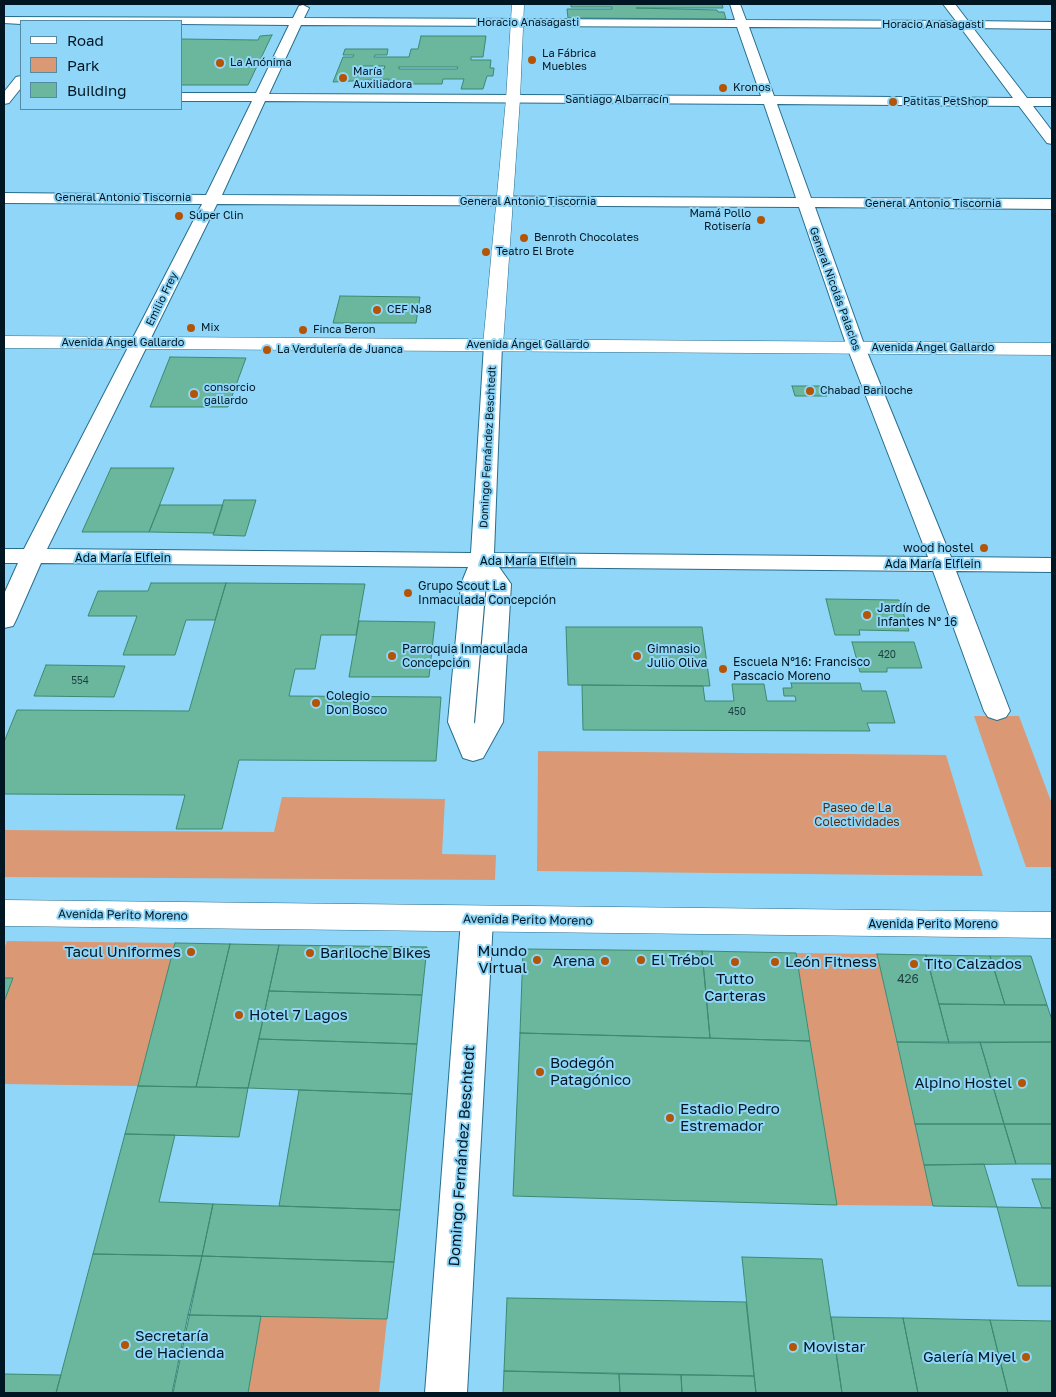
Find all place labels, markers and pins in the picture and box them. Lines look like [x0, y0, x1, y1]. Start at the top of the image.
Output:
place label: La Fábrica Muebles [542, 47, 596, 73]
marker: La Fábrica Muebles [526, 54, 538, 66]
place label: La Anónima [230, 56, 292, 70]
marker: La Anónima [214, 57, 226, 69]
place label: María Auxiliadora [353, 65, 412, 91]
marker: María Auxiliadora [337, 72, 349, 84]
place label: Kronos [733, 81, 771, 95]
marker: Kronos [717, 82, 729, 94]
place label: Patitas PetShop [903, 95, 988, 109]
marker: Patitas PetShop [887, 96, 899, 108]
place label: Mamá Pollo Rotisería [689, 207, 751, 233]
place label: Súper Clin [189, 209, 244, 223]
marker: Súper Clin [173, 210, 185, 222]
marker: Mamá Pollo Rotisería [755, 214, 767, 226]
place label: Benroth Chocolates [534, 231, 639, 245]
marker: Benroth Chocolates [518, 232, 530, 244]
place label: Teatro El Brote [496, 245, 574, 259]
marker: Teatro El Brote [480, 246, 492, 258]
place label: CEF Nª8 [387, 303, 432, 317]
marker: CEF Nª8 [371, 304, 383, 316]
place label: Mix [201, 321, 219, 335]
marker: Mix [185, 322, 197, 334]
place label: Finca Beron [313, 323, 376, 337]
marker: Finca Beron [297, 324, 309, 336]
place label: La Verdulería de Juanca [277, 343, 403, 357]
marker: La Verdulería de Juanca [261, 344, 273, 356]
place label: consorcio gallardo [204, 381, 256, 407]
place label: Chabad Bariloche [820, 384, 913, 398]
marker: Chabad Bariloche [804, 385, 816, 397]
marker: consorcio gallardo [188, 388, 200, 400]
place label: wood hostel [903, 541, 974, 555]
marker: wood hostel [978, 542, 990, 554]
place label: Grupo Scout La Inmaculada Concepción [418, 579, 556, 607]
marker: Grupo Scout La Inmaculada Concepción [402, 587, 414, 599]
place label: Jardín de Infantes N° 16 [877, 601, 957, 629]
marker: Jardín de Infantes N° 16 [861, 609, 873, 621]
place label: Parroquia Inmaculada Concepción [402, 642, 528, 670]
place label: Gimnasio Julio Oliva [647, 642, 707, 670]
marker: Parroquia Inmaculada Concepción [386, 650, 398, 662]
marker: Gimnasio Julio Oliva [631, 650, 643, 662]
place label: Escuela N°16: Francisco Pascacio Moreno [733, 655, 870, 683]
marker: Escuela N°16: Francisco Pascacio Moreno [717, 663, 729, 675]
place label: Colegio Don Bosco [326, 689, 387, 717]
marker: Colegio Don Bosco [310, 697, 322, 709]
place label: Mundo Virtual [478, 942, 527, 977]
place label: Tacul Uniformes [64, 943, 181, 961]
place label: Bariloche Bikes [320, 944, 431, 962]
marker: Tacul Uniformes [185, 946, 197, 958]
marker: Bariloche Bikes [304, 947, 316, 959]
place label: El Trébol [651, 951, 714, 969]
place label: Arena [553, 952, 595, 970]
place label: León Fitness [785, 953, 877, 971]
marker: Mundo Virtual [531, 954, 543, 966]
marker: El Trébol [635, 954, 647, 966]
marker: Arena [599, 955, 611, 967]
place label: Tito Calzados [924, 955, 1022, 973]
marker: Tutto Carteras [729, 956, 741, 968]
marker: León Fitness [769, 956, 781, 968]
marker: Tito Calzados [908, 958, 920, 970]
place label: Tutto Carteras [704, 970, 766, 1005]
place label: Hotel 7 Lagos [249, 1006, 348, 1024]
marker: Hotel 7 Lagos [233, 1009, 245, 1021]
place label: Bodegón Patagónico [550, 1054, 631, 1089]
marker: Bodegón Patagónico [534, 1066, 546, 1078]
place label: Alpino Hostel [914, 1074, 1012, 1092]
marker: Alpino Hostel [1016, 1077, 1028, 1089]
place label: Estadio Pedro Estremador [680, 1100, 780, 1135]
marker: Estadio Pedro Estremador [664, 1112, 676, 1124]
place label: Secretaría de Hacienda [135, 1327, 224, 1362]
place label: Movistar [803, 1338, 865, 1356]
marker: Secretaría de Hacienda [119, 1339, 131, 1351]
marker: Movistar [787, 1341, 799, 1353]
place label: Galería Miyel [923, 1348, 1016, 1366]
marker: Galería Miyel [1020, 1351, 1032, 1363]

